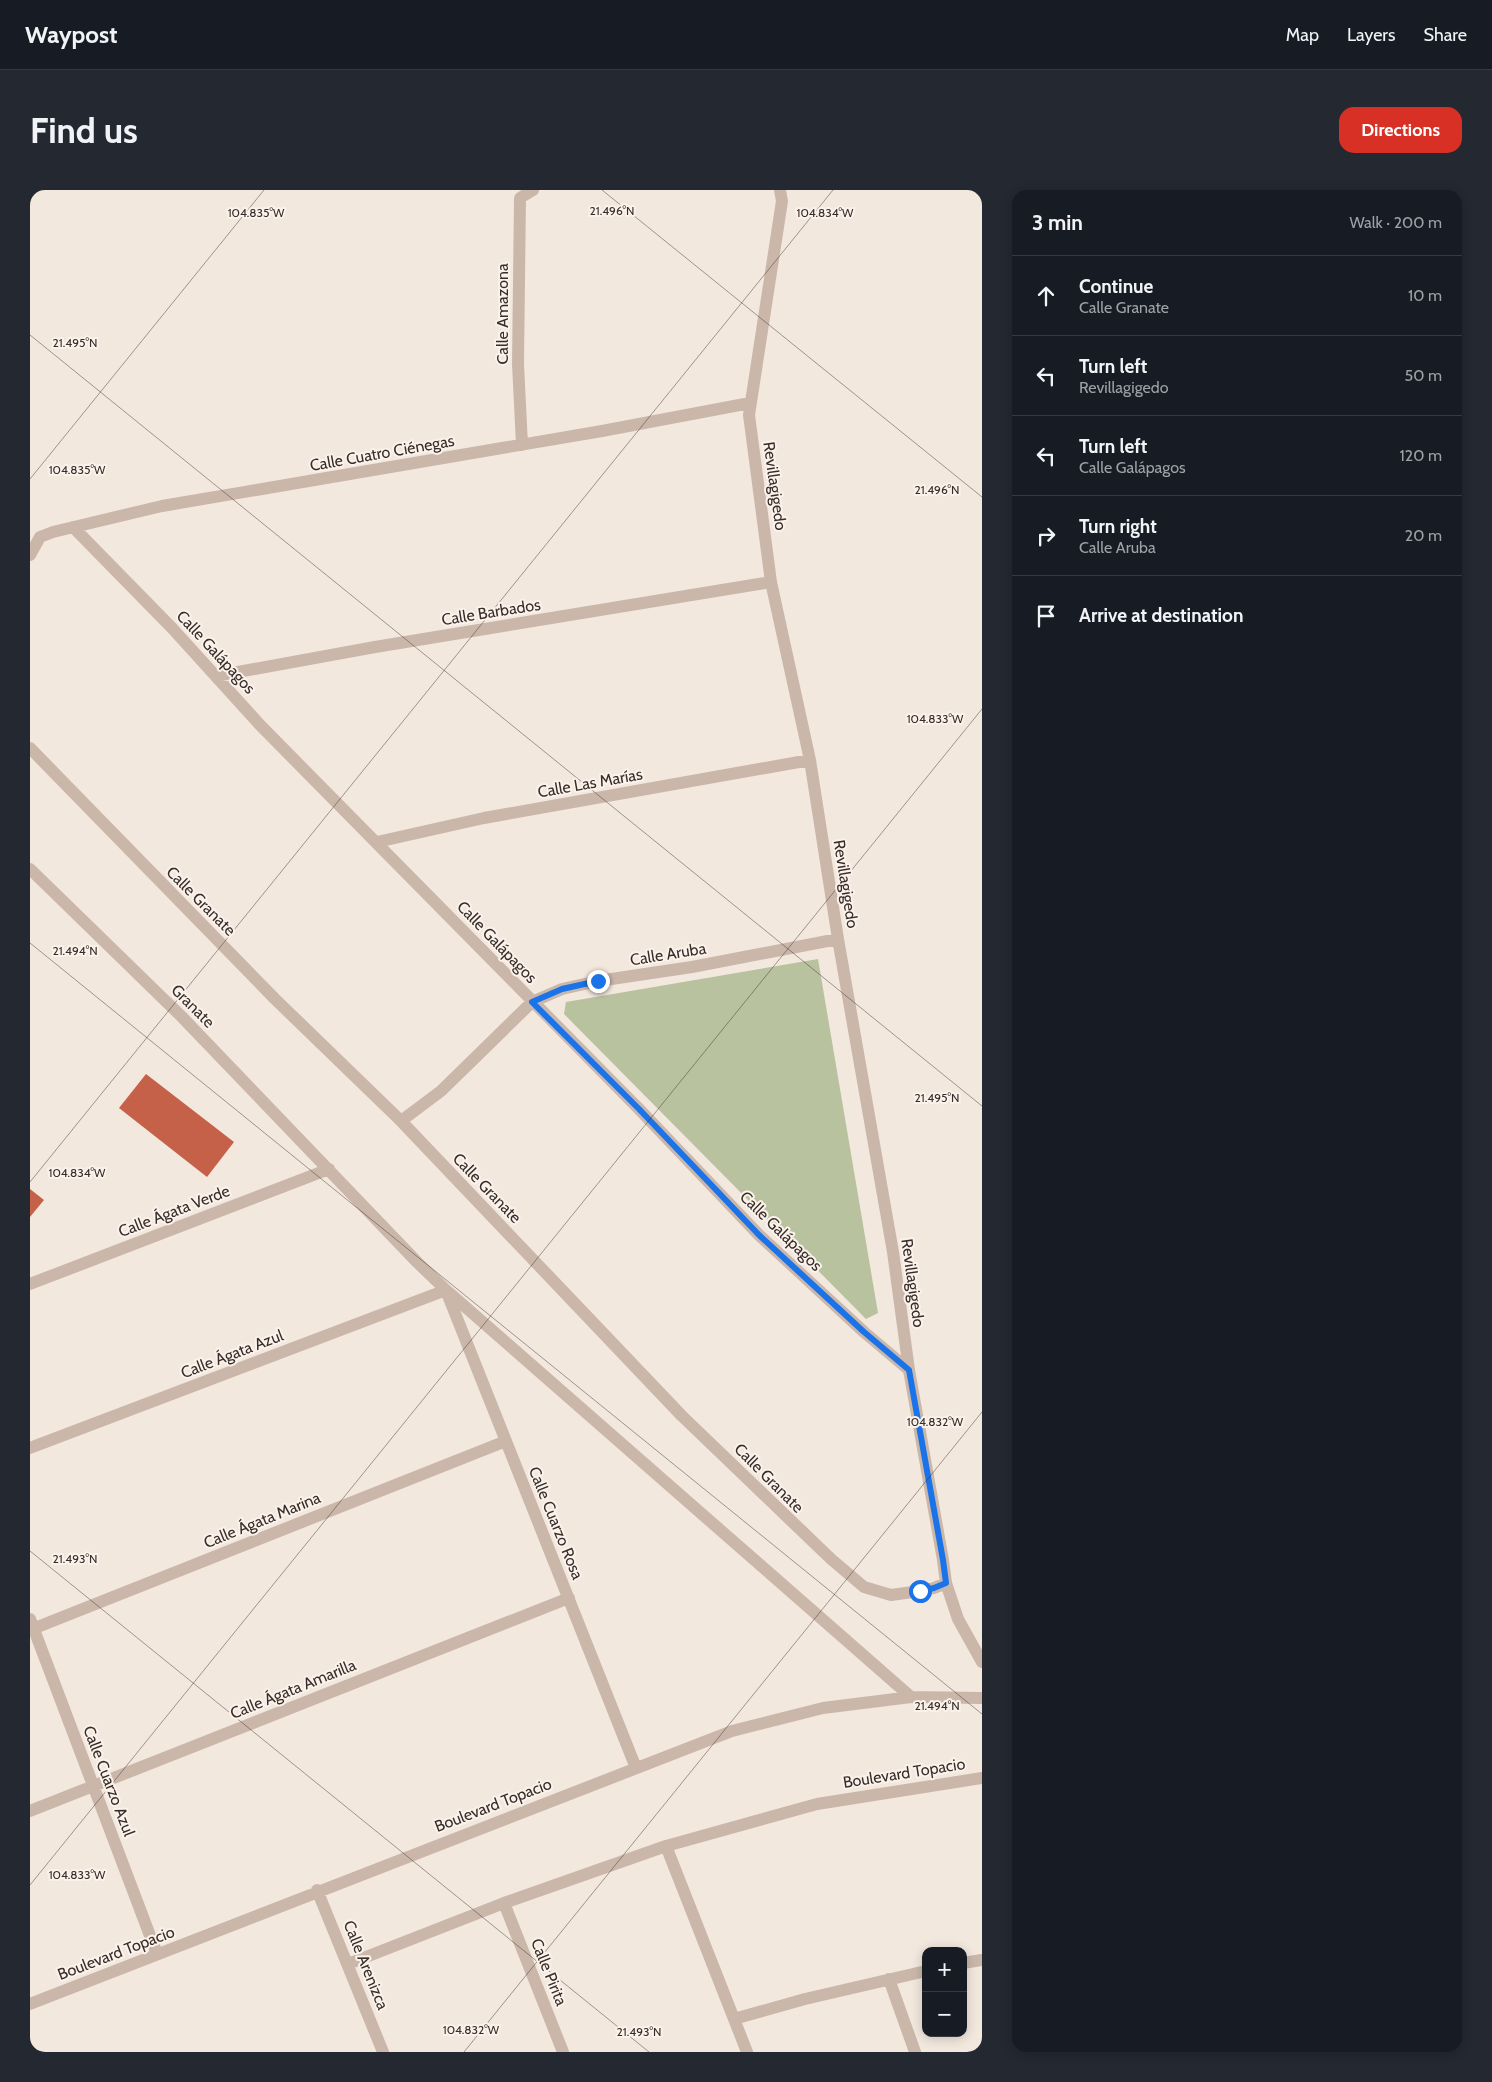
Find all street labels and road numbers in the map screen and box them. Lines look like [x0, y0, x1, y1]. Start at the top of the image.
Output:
street label: Calle Amazona [493, 263, 512, 365]
street label: Calle Cuatro Ciénegas [308, 431, 456, 475]
street label: Revillagigedo [759, 440, 791, 532]
street label: Calle Barbados [440, 595, 542, 629]
street label: Calle Galápagos [173, 607, 260, 698]
street label: Calle Las Marías [536, 764, 644, 802]
street label: Revillagigedo [830, 838, 862, 930]
street label: Calle Granate [162, 862, 240, 940]
street label: Calle Galápagos [453, 897, 541, 987]
street label: Calle Aruba [629, 939, 708, 969]
street label: Granate [167, 980, 219, 1032]
street label: Calle Granate [449, 1149, 525, 1227]
street label: Calle Ágata Verde [116, 1181, 232, 1241]
street label: Calle Galápagos [736, 1187, 826, 1275]
street label: Revillagigedo [897, 1237, 929, 1329]
street label: Calle Ágata Azul [178, 1326, 286, 1382]
street label: Calle Granate [730, 1439, 808, 1517]
street label: Calle Cuarzo Rosa [525, 1464, 587, 1582]
street label: Calle Ágata Marina [201, 1488, 323, 1552]
street label: Calle Ágata Amarilla [227, 1655, 359, 1723]
street label: Calle Cuarzo Azul [79, 1723, 139, 1839]
street label: Boulevard Topacio [842, 1754, 967, 1792]
street label: Boulevard Topacio [432, 1774, 554, 1836]
street label: Calle Arenizca [340, 1918, 393, 2013]
street label: Boulevard Topacio [55, 1922, 177, 1984]
street label: Calle Pirita [527, 1936, 571, 2009]

